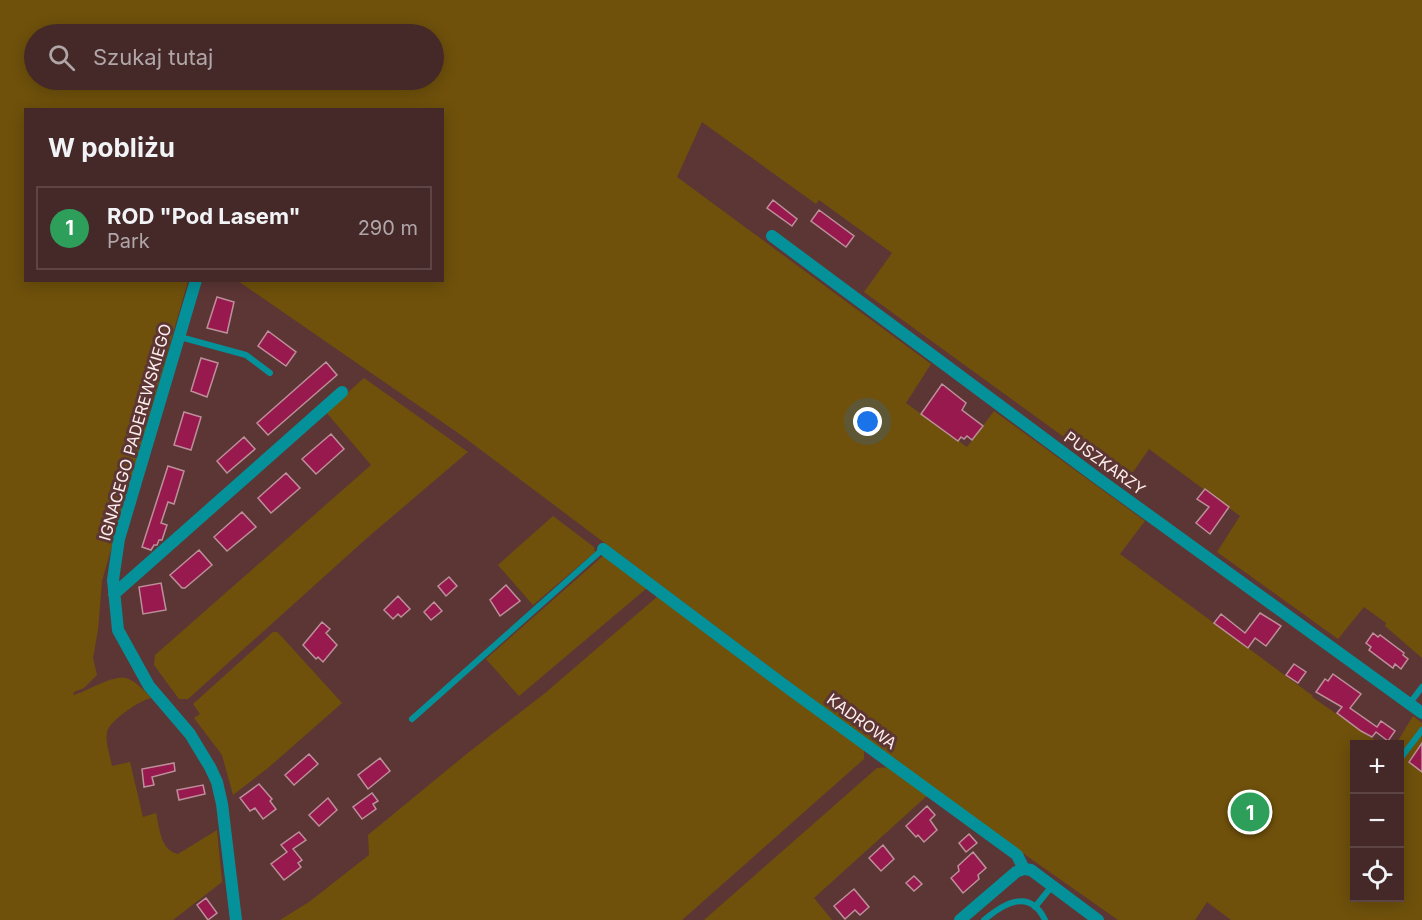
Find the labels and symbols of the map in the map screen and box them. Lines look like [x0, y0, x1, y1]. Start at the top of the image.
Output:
street label: IGNACEGO PADEREWSKIEGO [94, 321, 176, 543]
your location [853, 407, 882, 436]
street label: PUSZKARZY [1061, 427, 1150, 499]
street label: KADROWA [823, 689, 901, 753]
pin: 1 [1230, 790, 1270, 834]

